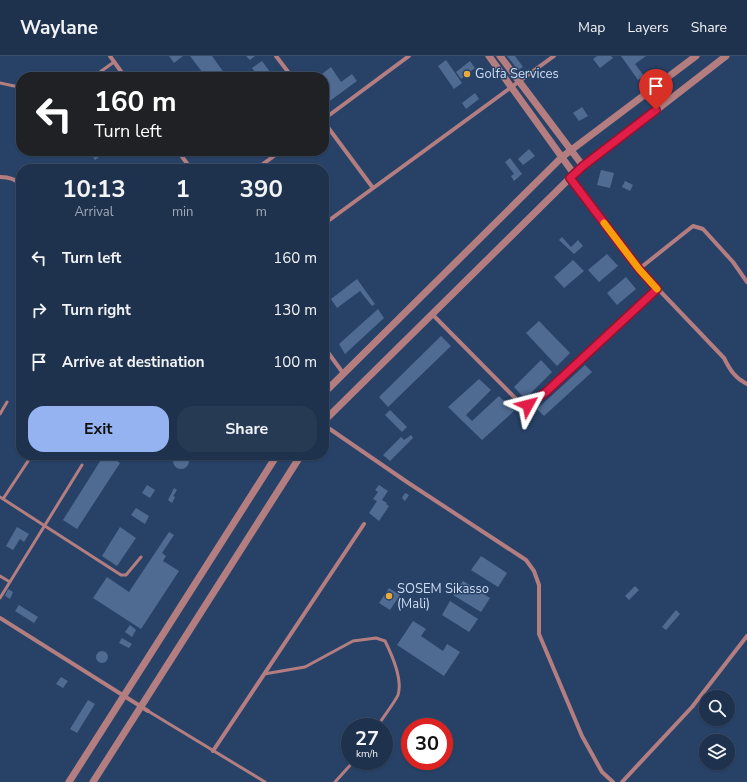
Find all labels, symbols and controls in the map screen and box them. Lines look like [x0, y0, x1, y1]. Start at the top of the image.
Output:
text: Waylane [20, 15, 98, 41]
text: Map [578, 18, 605, 37]
text: Layers [627, 18, 669, 37]
text: Share [691, 18, 727, 37]
place label: Golfa Services [475, 65, 559, 83]
marker: Golfa Services [462, 69, 472, 79]
pin [639, 69, 673, 110]
icon: arrive [645, 75, 667, 97]
text: 160 m [94, 83, 177, 121]
icon: left [28, 88, 80, 140]
text: Turn left [94, 119, 162, 143]
text: 10:13 [62, 173, 126, 205]
text: 1 [175, 173, 190, 205]
text: 390 [240, 173, 283, 205]
text: Arrival [74, 203, 114, 221]
text: min [172, 203, 193, 221]
text: m [256, 203, 267, 221]
icon: left [28, 247, 50, 269]
text: Turn left [62, 248, 121, 268]
text: 160 m [273, 248, 317, 268]
icon: right [28, 299, 50, 321]
text: Turn right [62, 300, 131, 320]
text: 130 m [273, 300, 317, 320]
icon: arrive [28, 351, 50, 373]
text: Arrive at destination [62, 352, 205, 372]
text: 100 m [273, 352, 317, 372]
position arrow [507, 384, 549, 426]
button: Exit [28, 406, 169, 452]
button: Share [177, 406, 317, 452]
place label: SOSEM Sikasso (Mali) [397, 580, 489, 613]
marker: SOSEM Sikasso (Mali) [384, 591, 394, 601]
map controls [699, 690, 735, 770]
button: search [699, 690, 735, 726]
speed limit sign: 30 [401, 718, 453, 770]
text: 27 [355, 725, 379, 752]
button: layers [699, 734, 735, 770]
text: km/h [356, 747, 378, 761]

